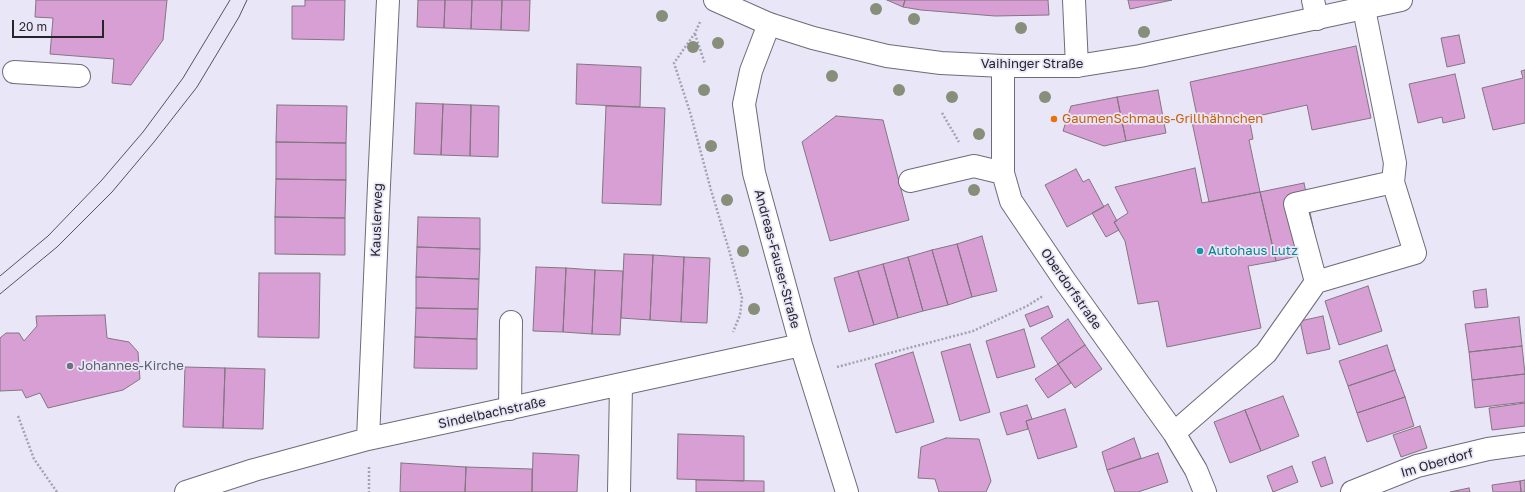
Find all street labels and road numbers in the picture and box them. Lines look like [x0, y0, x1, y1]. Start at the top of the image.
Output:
street label: Vaihinger Straße [981, 56, 1083, 72]
street label: Kauslerweg [368, 183, 386, 257]
street label: Andreas-Fauser-Straße [751, 188, 803, 330]
street label: Oberdorfstraße [1037, 245, 1105, 333]
street label: Sindelbachstraße [437, 394, 547, 432]
street label: Im Oberdorf [1399, 445, 1475, 481]

